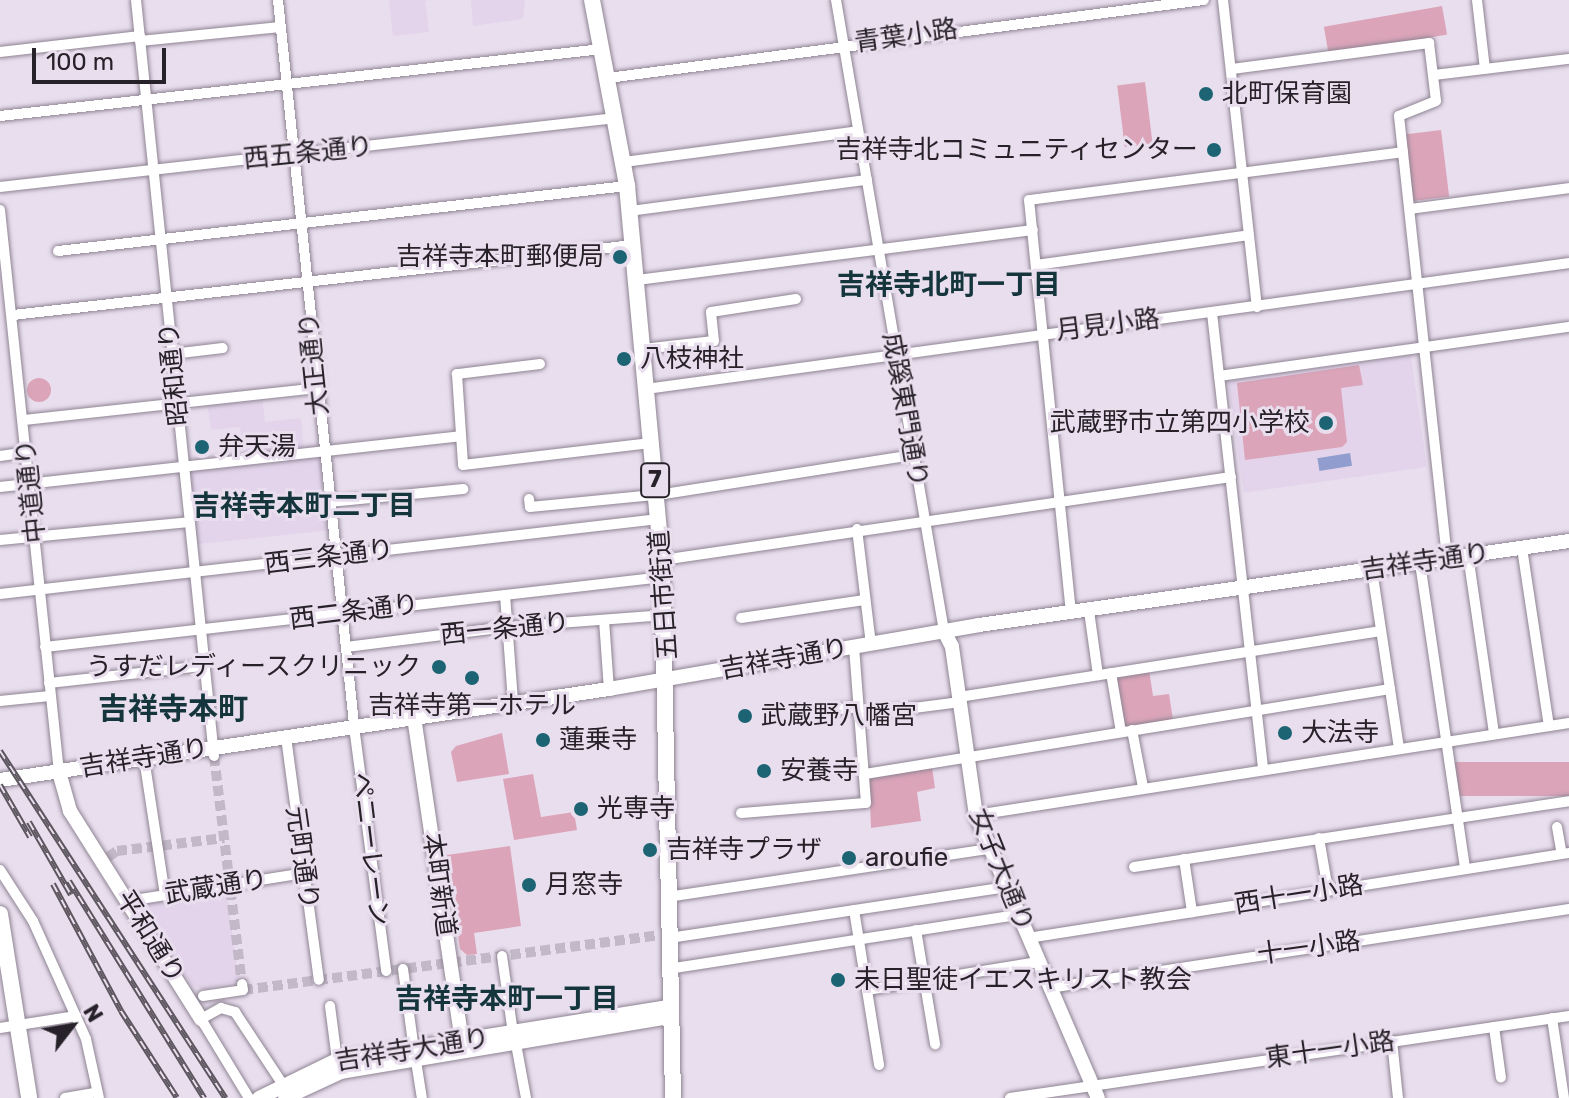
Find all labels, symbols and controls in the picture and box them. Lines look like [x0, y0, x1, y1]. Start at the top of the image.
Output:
street label: 青葉小路 [852, 13, 960, 59]
scale bar [36, 32, 170, 82]
text: 100 m [46, 48, 114, 76]
place label: 北町保育園 [1222, 78, 1352, 110]
marker: 北町保育園 [1197, 85, 1215, 103]
street label: 西五条通り [242, 131, 374, 175]
place label: 吉祥寺北コミュニティセンター [834, 134, 1198, 166]
marker: 吉祥寺北コミュニティセンター [1205, 141, 1223, 159]
place label: 吉祥寺本町郵便局 [396, 241, 604, 273]
marker: 吉祥寺本町郵便局 [611, 248, 629, 266]
district label: 吉祥寺北町一丁目 [837, 268, 1061, 302]
street label: 月見小路 [1054, 303, 1162, 347]
street label: 大正通り [293, 311, 335, 417]
street label: 昭和通り [153, 321, 195, 427]
street label: 成蹊東門通り [876, 330, 934, 490]
place label: 八枝神社 [640, 343, 744, 375]
marker: 八枝神社 [615, 350, 633, 368]
place label: 武蔵野市立第四小学校 [1050, 407, 1310, 439]
marker: 武蔵野市立第四小学校 [1317, 414, 1335, 432]
place label: 弁天湯 [218, 431, 296, 463]
street label: 中道通り [10, 438, 52, 544]
marker: 弁天湯 [193, 438, 211, 456]
road number: 7 [639, 460, 671, 500]
district label: 吉祥寺本町二丁目 [192, 489, 416, 523]
street label: 五日市街道 [644, 529, 684, 661]
street label: 西三条通り [263, 534, 395, 580]
street label: 吉祥寺通り [1358, 538, 1492, 586]
street label: 西二条通り [288, 589, 420, 635]
street label: 西一条通り [439, 607, 571, 651]
street label: 吉祥寺通り [717, 632, 851, 686]
place label: うすだレディースクリニック [83, 651, 421, 683]
marker: うすだレディースクリニック [428, 656, 450, 678]
marker: 吉祥寺第一ホテル [463, 669, 481, 687]
place label: 吉祥寺第一ホテル [368, 690, 576, 722]
district label: 吉祥寺本町 [98, 691, 248, 727]
place label: 武蔵野八幡宮 [761, 700, 917, 732]
marker: 武蔵野八幡宮 [736, 707, 754, 725]
place label: 大法寺 [1301, 717, 1379, 749]
place label: 蓮乗寺 [559, 724, 637, 756]
marker: 大法寺 [1276, 724, 1294, 742]
marker: 蓮乗寺 [534, 731, 552, 749]
street label: 吉祥寺通り [77, 732, 211, 784]
place label: 安養寺 [780, 755, 858, 787]
marker: 安養寺 [755, 762, 773, 780]
street label: ペニーレーン [345, 770, 395, 928]
place label: 光専寺 [597, 793, 675, 825]
marker: 光専寺 [572, 800, 590, 818]
street label: 元町通り [279, 804, 325, 912]
street label: 女子大通り [962, 804, 1040, 936]
street label: 本町新道 [416, 831, 462, 939]
place label: 吉祥寺プラザ [666, 834, 822, 866]
marker: 吉祥寺プラザ [641, 841, 659, 859]
place label: aroufie [865, 842, 948, 874]
marker: aroufie [840, 849, 858, 867]
street label: 武蔵通り [162, 863, 270, 911]
place label: 月窓寺 [545, 869, 623, 901]
street label: 西十一小路 [1232, 869, 1366, 921]
marker: 月窓寺 [520, 876, 538, 894]
street label: 平和通り [109, 885, 191, 989]
street label: 十一小路 [1255, 925, 1363, 971]
place label: 未日聖徒イエスキリスト教会 [854, 964, 1192, 996]
marker: 未日聖徒イエスキリスト教会 [829, 971, 847, 989]
district label: 吉祥寺本町一丁目 [395, 982, 619, 1016]
north arrow [32, 986, 112, 1066]
text: N [77, 1000, 109, 1027]
street label: 吉祥寺大通り [333, 1022, 491, 1078]
street label: 東十一小路 [1263, 1026, 1397, 1074]

